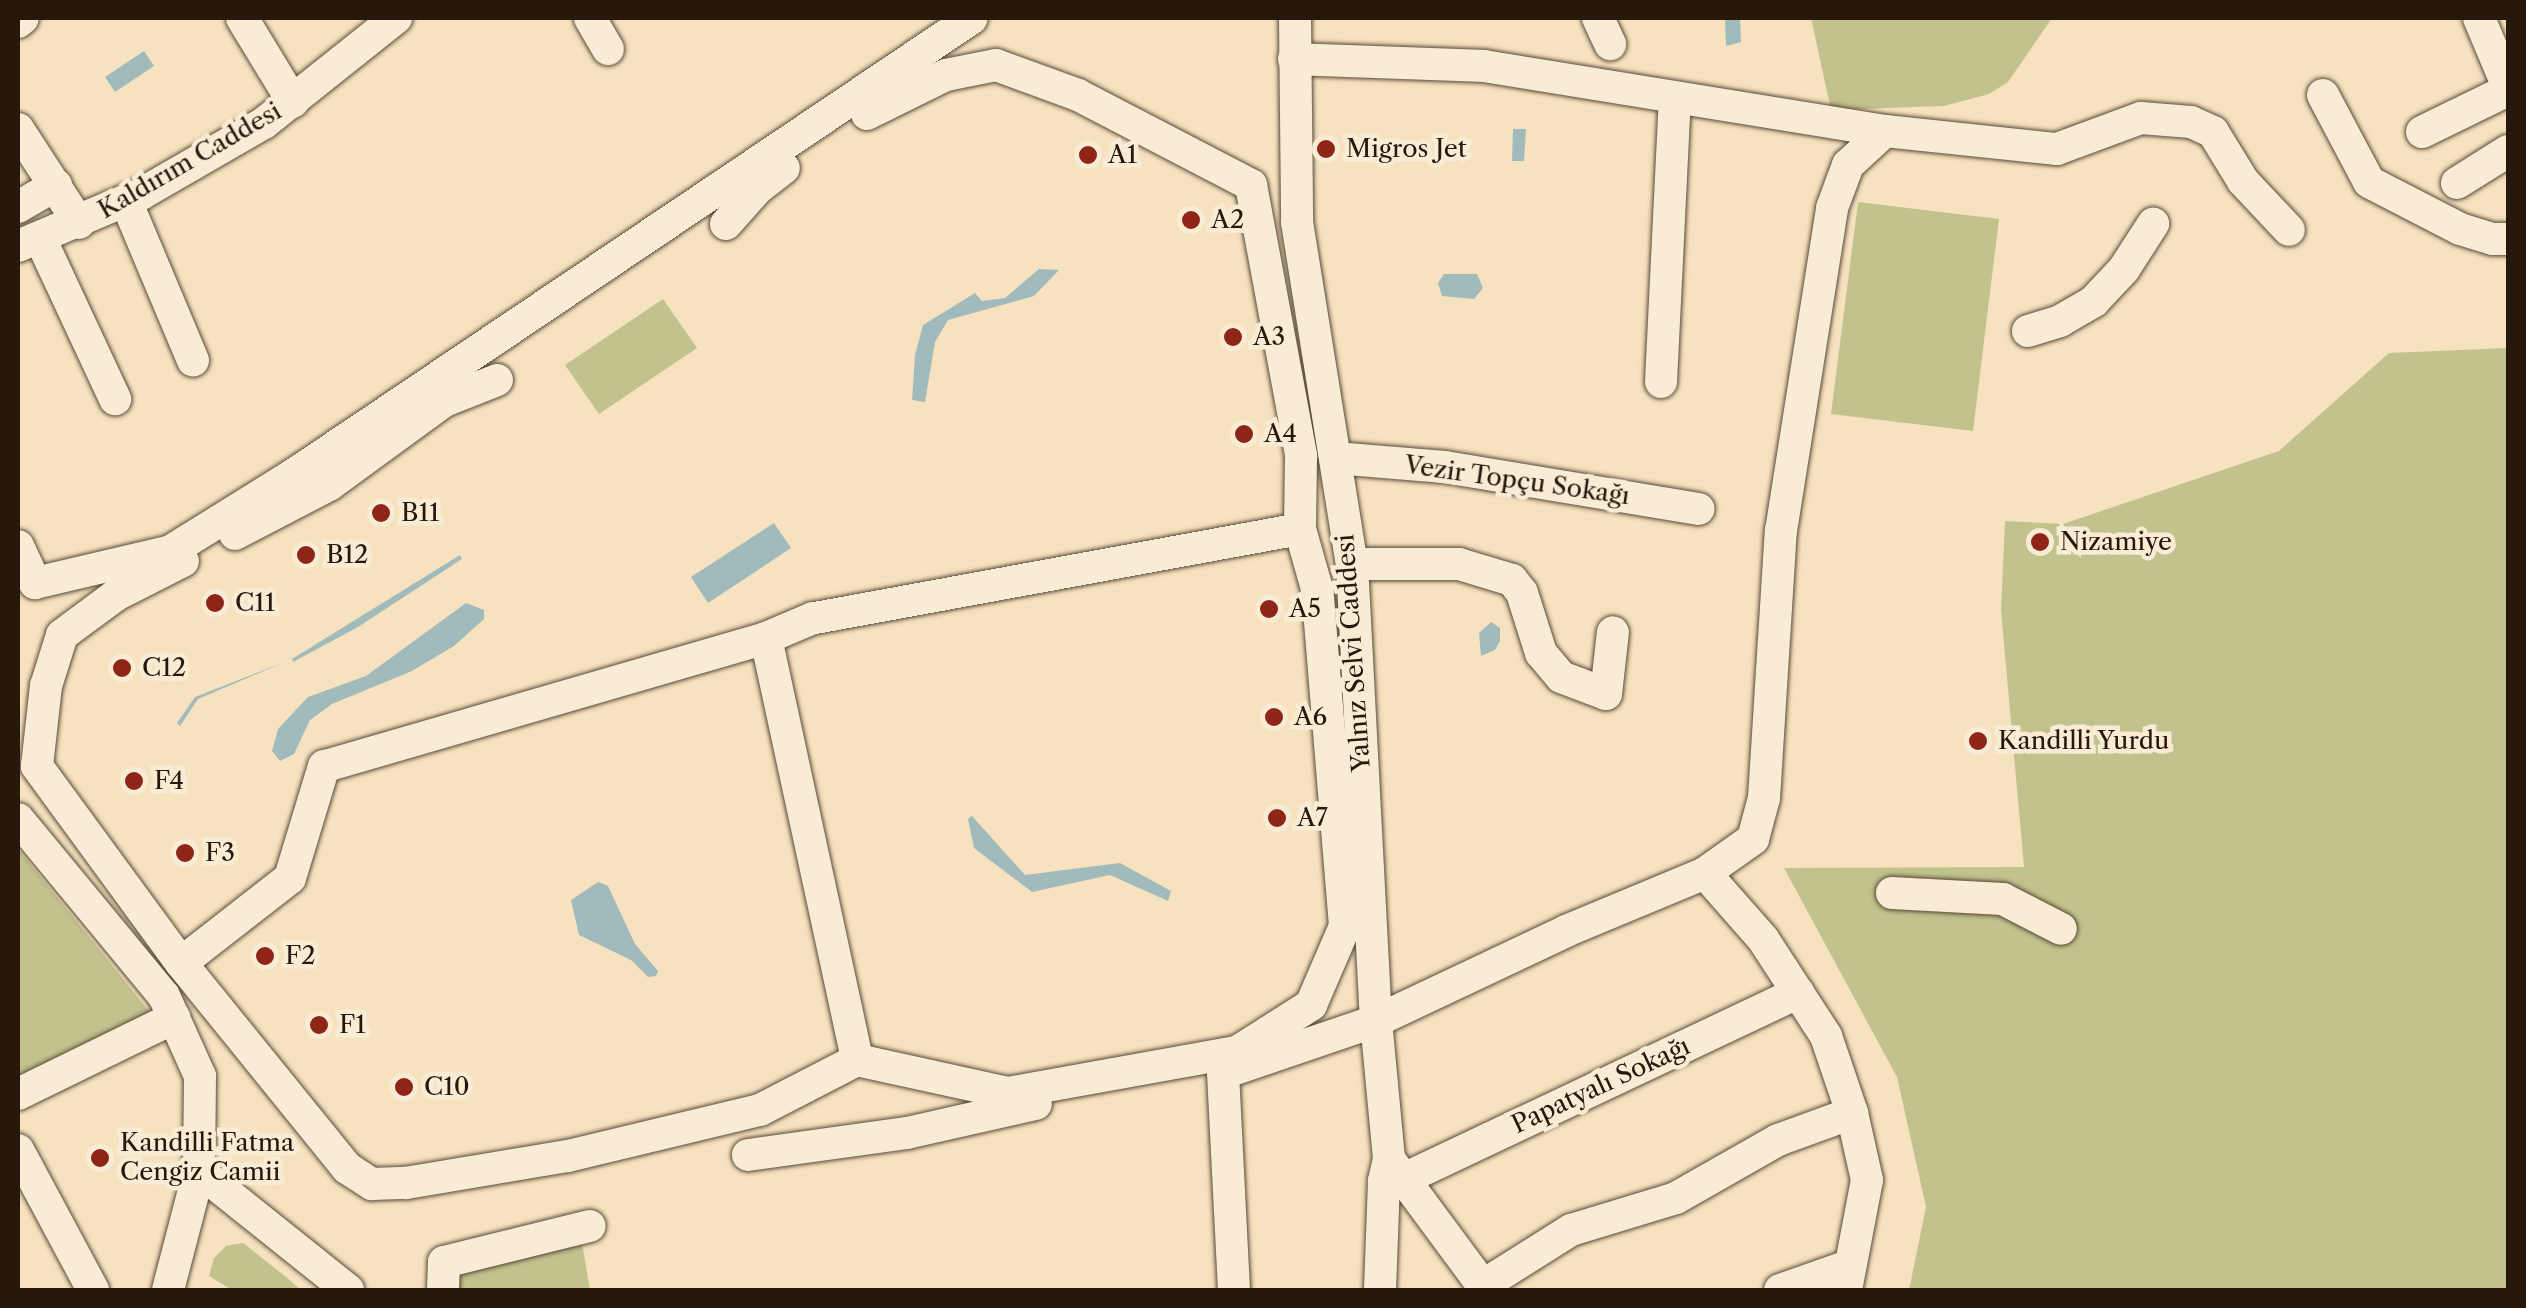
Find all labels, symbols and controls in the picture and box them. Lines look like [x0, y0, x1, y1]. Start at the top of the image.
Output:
street label: Kaldırım Caddesi [93, 96, 287, 226]
place label: Migros Jet [1346, 134, 1466, 164]
marker: Migros Jet [1315, 138, 1337, 160]
place label: A1 [1108, 140, 1137, 170]
marker: A1 [1077, 144, 1099, 166]
place label: A2 [1211, 205, 1244, 235]
marker: A2 [1180, 209, 1202, 231]
place label: A3 [1253, 322, 1285, 352]
marker: A3 [1222, 326, 1244, 348]
place label: A4 [1264, 419, 1297, 449]
marker: A4 [1233, 423, 1255, 445]
street label: Vezir Topçu Sokağı [1402, 450, 1632, 512]
place label: B11 [401, 498, 439, 528]
marker: B11 [370, 502, 392, 524]
place label: Nizamiye [2060, 527, 2172, 557]
marker: Nizamiye [2029, 531, 2051, 553]
street label: Yalnız Selvi Caddesi [1331, 533, 1377, 773]
place label: B12 [326, 540, 368, 570]
marker: B12 [295, 544, 317, 566]
place label: C11 [235, 588, 275, 618]
marker: C11 [204, 592, 226, 614]
place label: A5 [1289, 594, 1321, 624]
marker: A5 [1258, 598, 1280, 620]
place label: C12 [142, 653, 186, 683]
marker: C12 [111, 657, 133, 679]
place label: A6 [1294, 702, 1327, 732]
marker: A6 [1263, 706, 1285, 728]
place label: Kandilli Yurdu [1998, 726, 2170, 756]
marker: Kandilli Yurdu [1967, 730, 1989, 752]
place label: F4 [154, 766, 184, 796]
marker: F4 [123, 770, 145, 792]
place label: A7 [1297, 803, 1328, 833]
marker: A7 [1266, 807, 1288, 829]
place label: F3 [205, 838, 235, 868]
marker: F3 [174, 842, 196, 864]
place label: F2 [285, 941, 316, 971]
marker: F2 [254, 945, 276, 967]
place label: F1 [339, 1010, 366, 1040]
marker: F1 [308, 1014, 330, 1036]
street label: Papatyalı Sokağı [1507, 1032, 1695, 1140]
place label: C10 [424, 1072, 470, 1102]
marker: C10 [393, 1076, 415, 1098]
place label: Kandilli Fatma Cengiz Camii [120, 1129, 294, 1188]
marker: Kandilli Fatma Cengiz Camii [89, 1147, 111, 1169]

